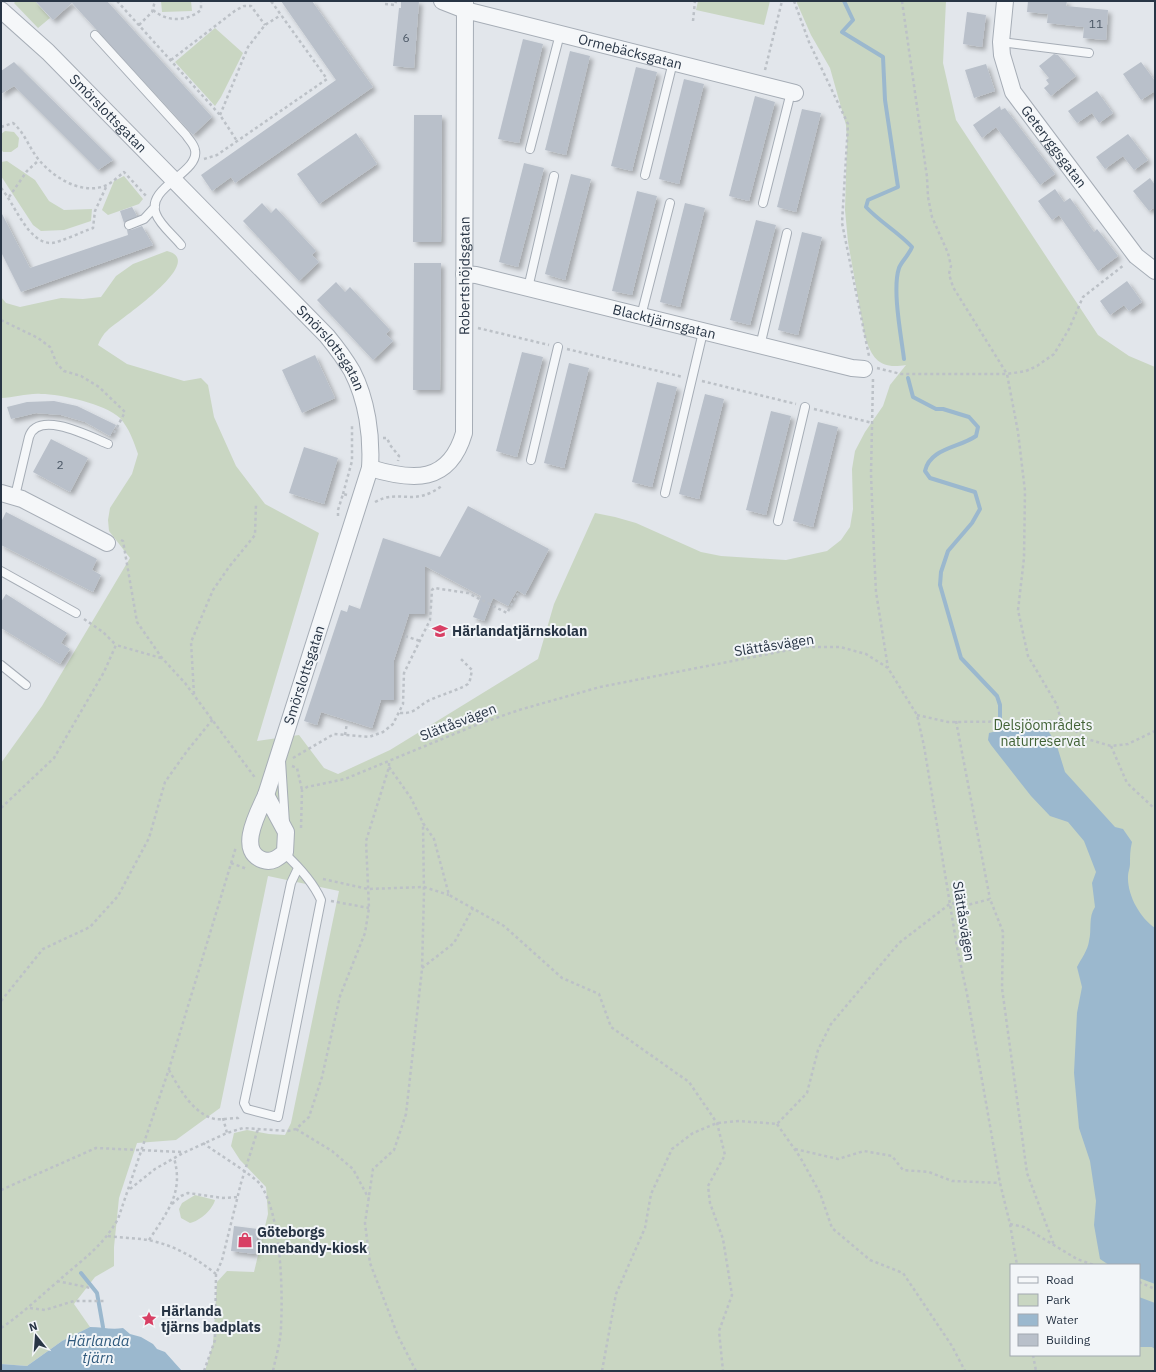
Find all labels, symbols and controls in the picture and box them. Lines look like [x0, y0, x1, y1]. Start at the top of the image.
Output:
house number: 11 [1089, 16, 1103, 31]
house number: 6 [402, 30, 410, 45]
street label: Ormebäcksgatan [576, 30, 684, 73]
street label: Smörslottsgatan [66, 70, 151, 157]
street label: Geteryggsgatan [1017, 102, 1091, 191]
street label: Robertshöjdsgatan [455, 216, 474, 335]
street label: Blacktjärnsgatan [611, 300, 718, 343]
street label: Smörslottsgatan [293, 301, 369, 393]
house number: 2 [56, 457, 64, 472]
school or university icon: Härlandatjärnskolan [431, 622, 449, 640]
place label: Härlandatjärnskolan [452, 622, 587, 640]
street label: Smörslottsgatan [279, 623, 329, 727]
street label: Slättåsvägen [733, 630, 815, 660]
street label: Slättåsvägen [417, 699, 499, 745]
park label: Delsjöområdets naturreservat [993, 716, 1093, 750]
street label: Slättåsvägen [949, 880, 979, 962]
place label: Göteborgs innebandy-kiosk [257, 1223, 368, 1257]
shop icon: Göteborgs innebandy-kiosk [236, 1231, 254, 1249]
legend [1010, 1264, 1140, 1356]
text: Road [1046, 1272, 1074, 1287]
text: Park [1046, 1292, 1071, 1307]
place label: Härlanda tjärns badplats [161, 1302, 261, 1336]
place icon: Härlanda tjärns badplats [140, 1310, 158, 1328]
text: Water [1046, 1312, 1079, 1327]
north arrow [16, 1316, 56, 1356]
text: N [27, 1319, 39, 1334]
water label: Härlanda tjärn [66, 1331, 130, 1367]
text: Building [1046, 1332, 1091, 1347]

